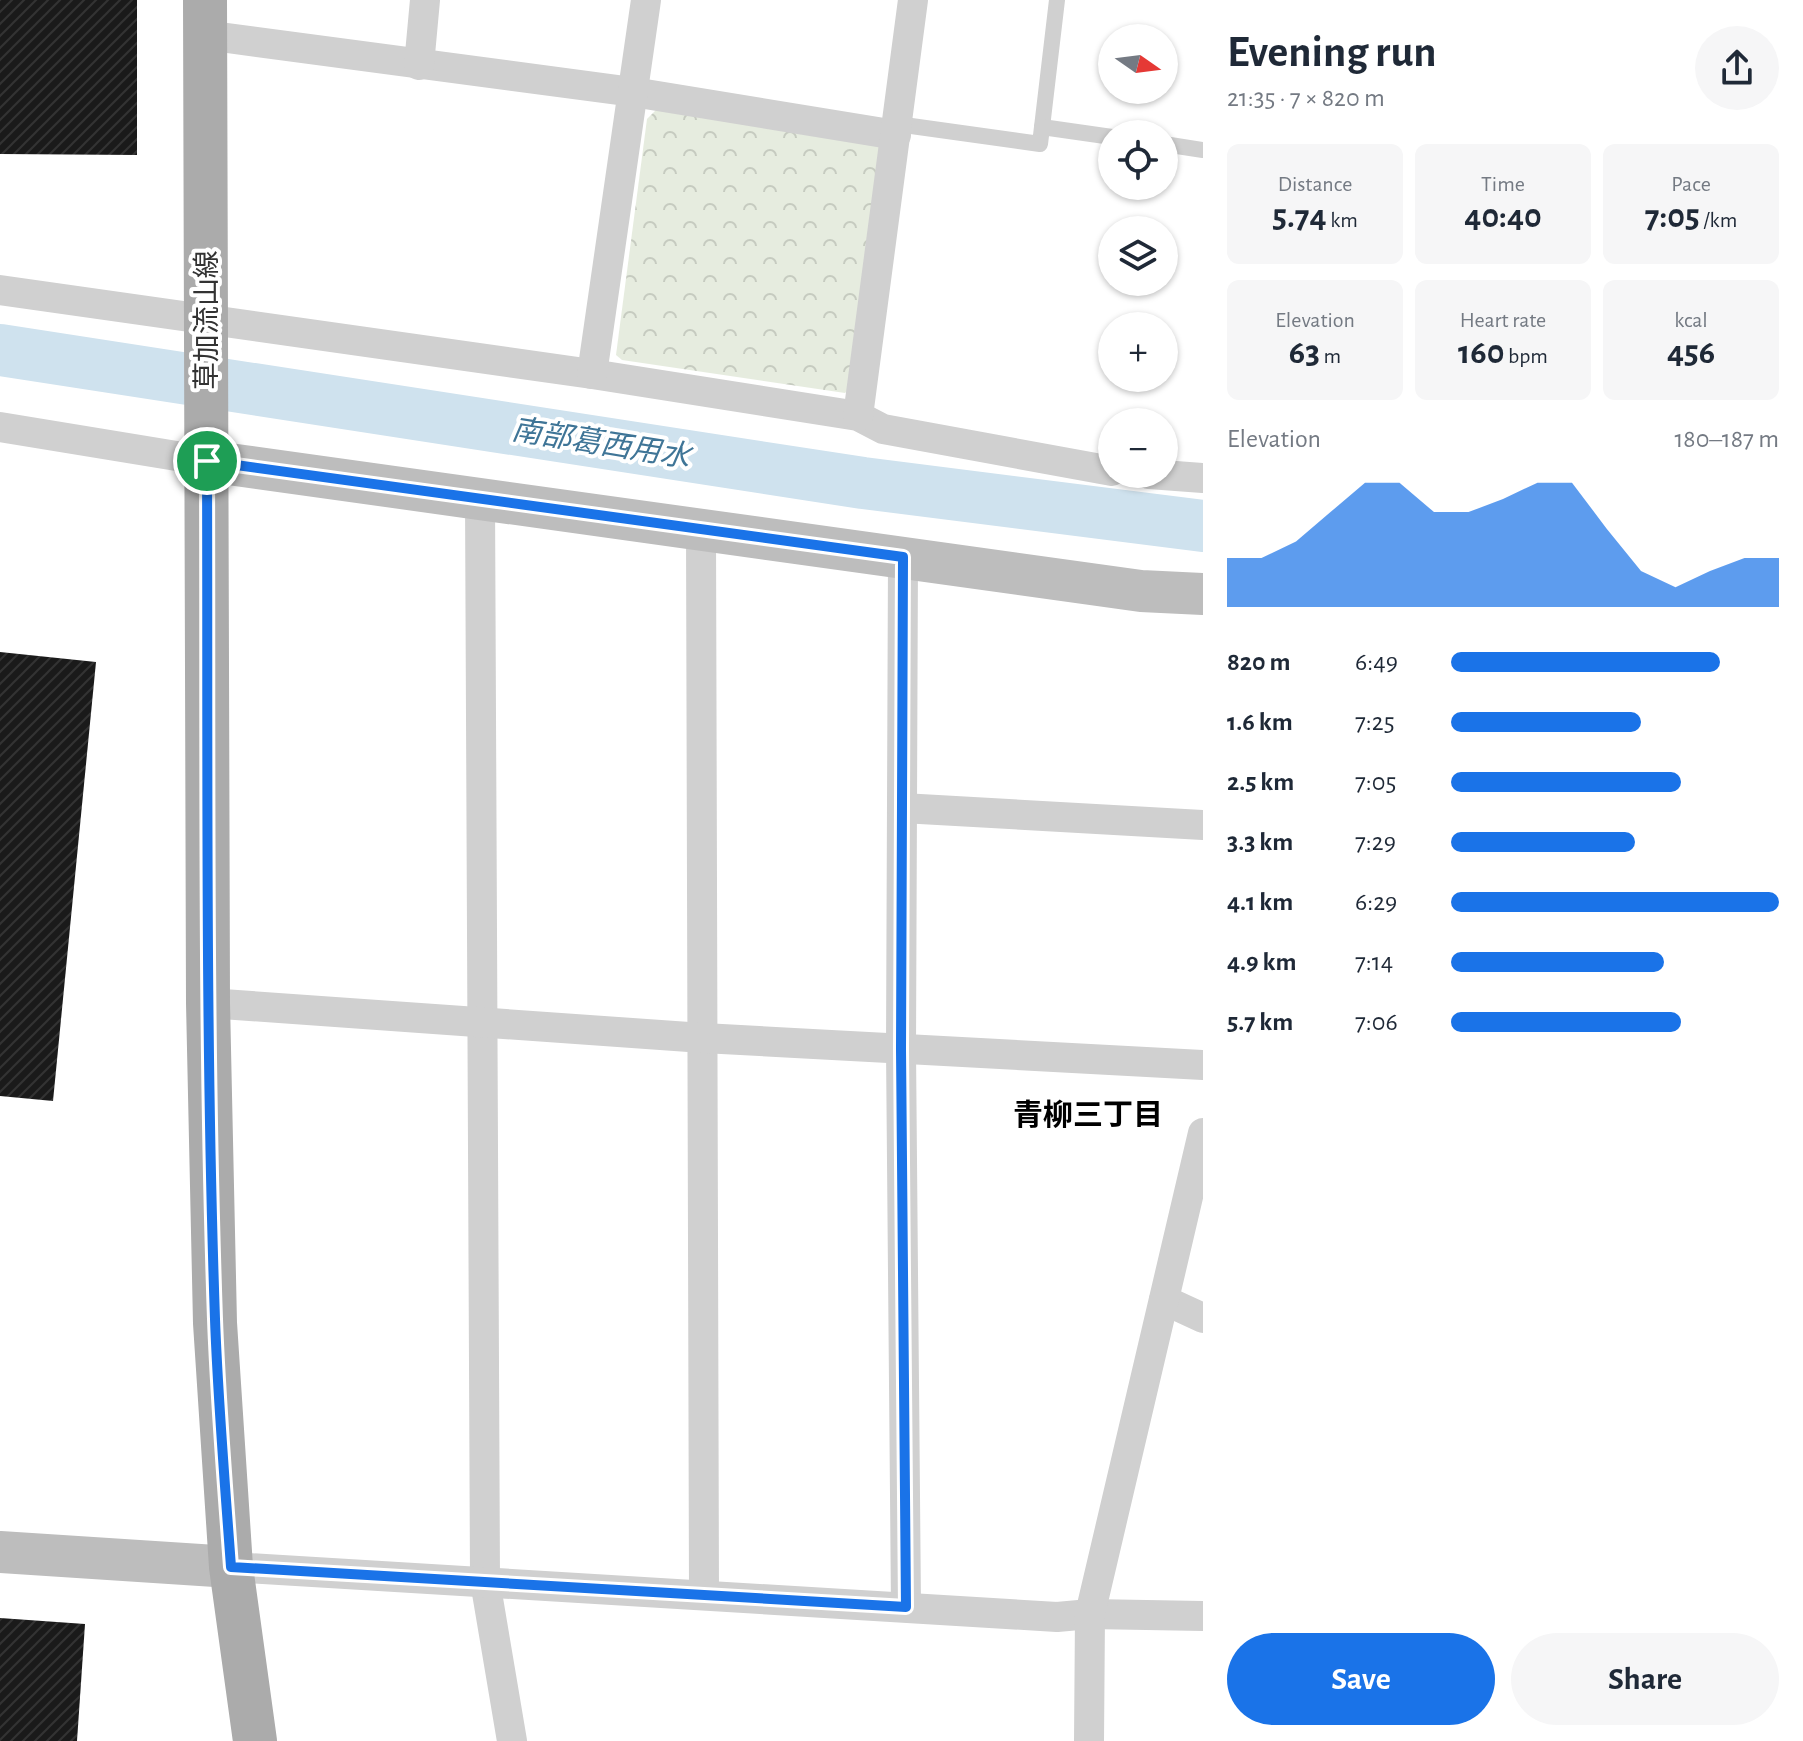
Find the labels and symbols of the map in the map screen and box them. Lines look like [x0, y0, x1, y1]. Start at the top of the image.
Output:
north arrow [1098, 24, 1178, 104]
street label: 草加流山線 [192, 250, 222, 390]
water label: 南部葛西用水 [510, 413, 695, 473]
pin [173, 427, 241, 495]
district label: 青柳三丁目 [1013, 1099, 1163, 1131]

